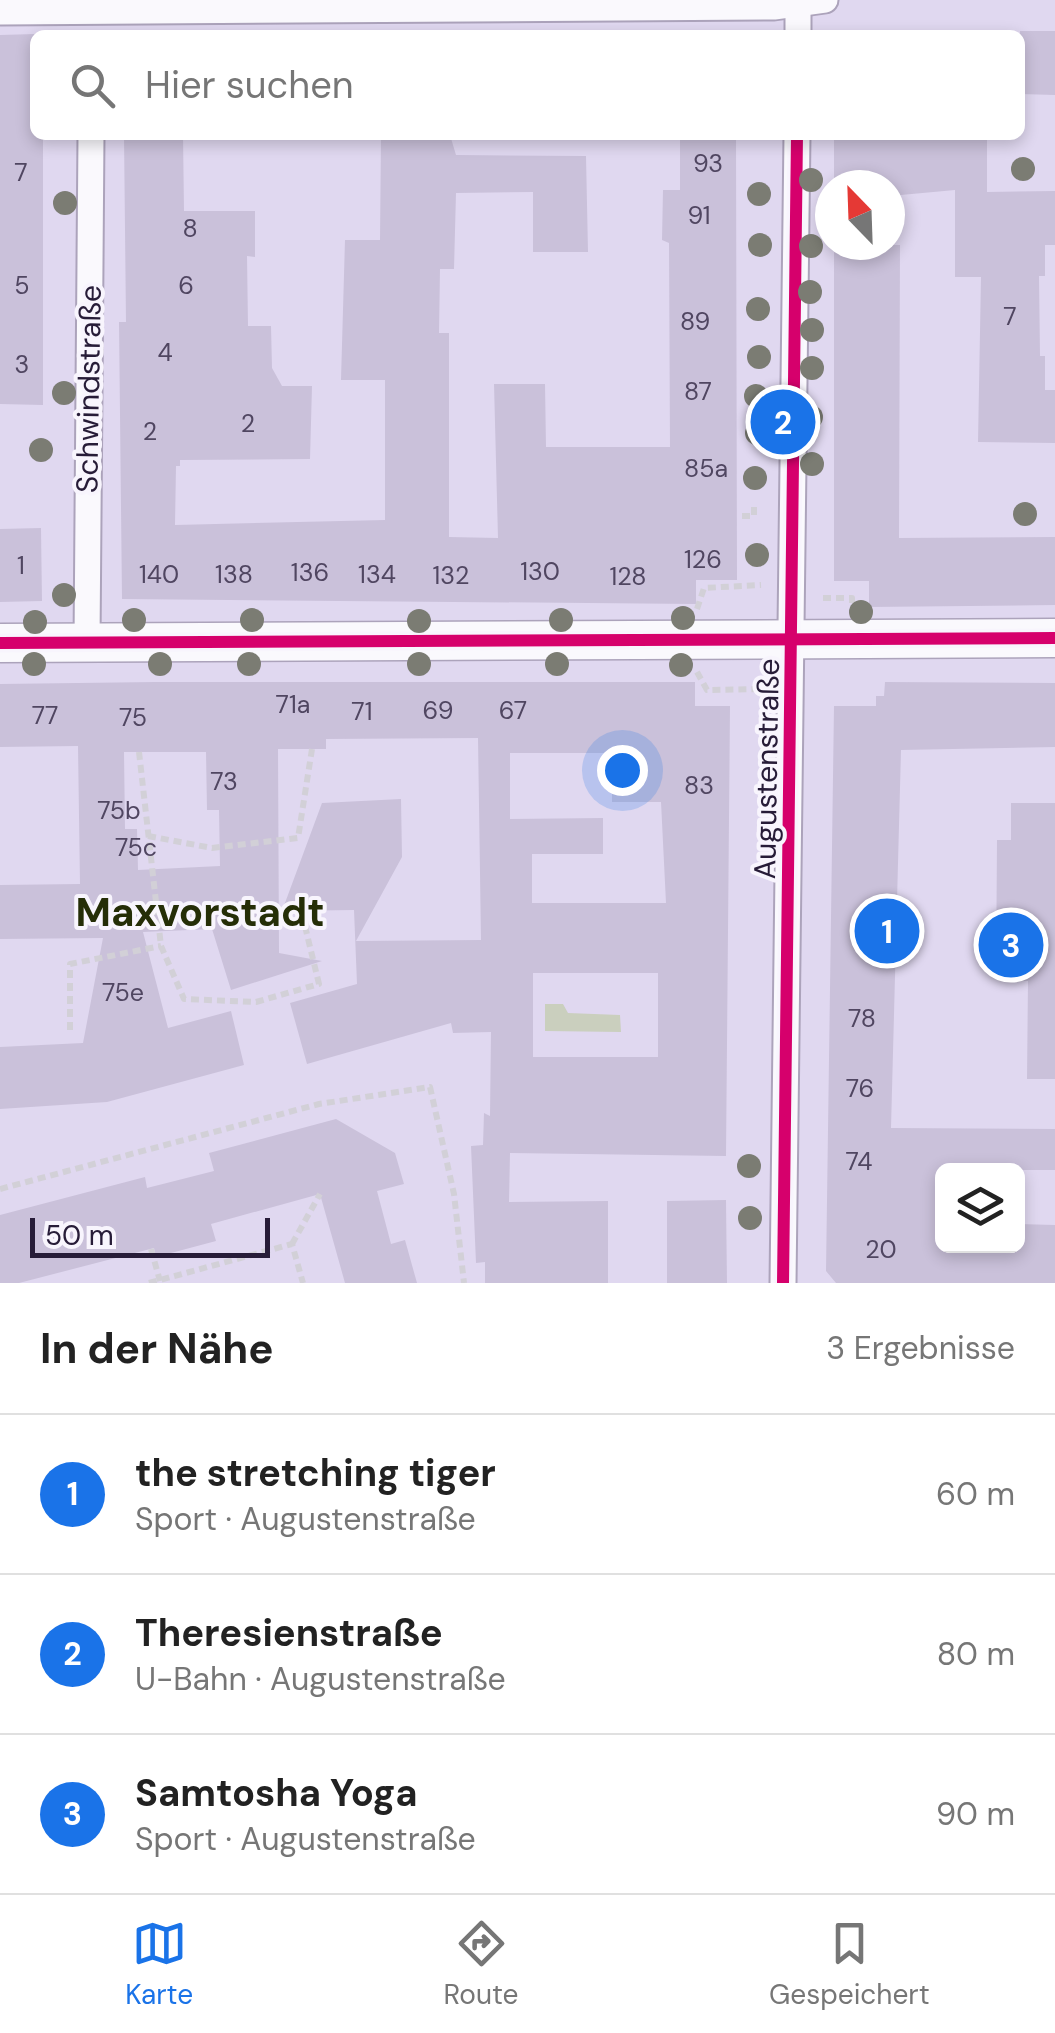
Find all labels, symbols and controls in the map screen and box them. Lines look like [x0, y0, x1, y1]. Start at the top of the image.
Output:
search box [30, 30, 1025, 140]
icon: search [65, 58, 120, 113]
text: Hier suchen [145, 60, 354, 110]
house number: 93 [693, 147, 723, 180]
house number: 7 [14, 156, 28, 189]
north arrow [815, 170, 905, 260]
house number: 91 [687, 199, 711, 232]
house number: 8 [182, 212, 198, 245]
house number: 5 [14, 269, 30, 302]
house number: 6 [178, 269, 194, 302]
street label: Schwindstraße [67, 285, 110, 493]
house number: 7 [1003, 300, 1017, 333]
house number: 89 [680, 305, 710, 338]
house number: 4 [157, 336, 173, 369]
house number: 3 [15, 348, 29, 381]
house number: 87 [684, 375, 712, 408]
pin: 2 [750, 384, 816, 460]
house number: 2 [241, 407, 255, 440]
house number: 2 [143, 415, 157, 448]
house number: 85a [684, 452, 728, 485]
house number: 126 [684, 543, 722, 576]
house number: 1 [17, 549, 25, 582]
house number: 130 [520, 555, 560, 588]
house number: 136 [291, 556, 329, 589]
house number: 140 [139, 558, 179, 591]
house number: 138 [215, 558, 253, 591]
house number: 134 [358, 558, 396, 591]
house number: 132 [433, 559, 469, 592]
house number: 128 [610, 560, 646, 593]
street label: Augustenstraße [745, 658, 788, 880]
house number: 71a [276, 688, 310, 721]
house number: 69 [423, 694, 453, 727]
house number: 67 [499, 694, 527, 727]
house number: 71 [351, 695, 373, 728]
house number: 77 [32, 699, 58, 732]
house number: 75 [119, 701, 147, 734]
your location [597, 745, 648, 796]
house number: 73 [210, 765, 238, 798]
house number: 83 [684, 769, 714, 802]
house number: 75b [97, 794, 141, 827]
house number: 75c [115, 831, 157, 864]
district label: Maxvorstadt [75, 886, 325, 938]
pin: 1 [854, 894, 920, 968]
pin: 3 [978, 908, 1044, 982]
house number: 75e [102, 976, 144, 1009]
house number: 78 [848, 1002, 876, 1035]
house number: 76 [846, 1072, 874, 1105]
house number: 74 [845, 1145, 873, 1178]
map controls [935, 1163, 1025, 1253]
button: layers [935, 1163, 1025, 1253]
scale bar [30, 1213, 270, 1258]
text: 50 m [45, 1217, 114, 1254]
house number: 20 [865, 1233, 897, 1266]
text: In der Nähe [40, 1321, 274, 1376]
text: 3 Ergebnisse [826, 1327, 1015, 1369]
text: the stretching tiger [135, 1448, 496, 1498]
text: 1 [67, 1473, 78, 1515]
text: 60 m [936, 1473, 1015, 1515]
text: Sport · Augustenstraße [135, 1498, 476, 1540]
text: Theresienstraße [135, 1608, 443, 1658]
text: 2 [63, 1633, 82, 1675]
text: 80 m [937, 1633, 1015, 1675]
text: U-Bahn · Augustenstraße [135, 1658, 506, 1700]
text: Samtosha Yoga [135, 1768, 418, 1818]
text: 3 [63, 1793, 82, 1835]
text: 90 m [936, 1793, 1015, 1835]
text: Sport · Augustenstraße [135, 1818, 476, 1860]
tab: Karte [125, 1916, 193, 2013]
tab: Route [444, 1916, 519, 2013]
tab: Gespeichert [769, 1916, 930, 2013]

